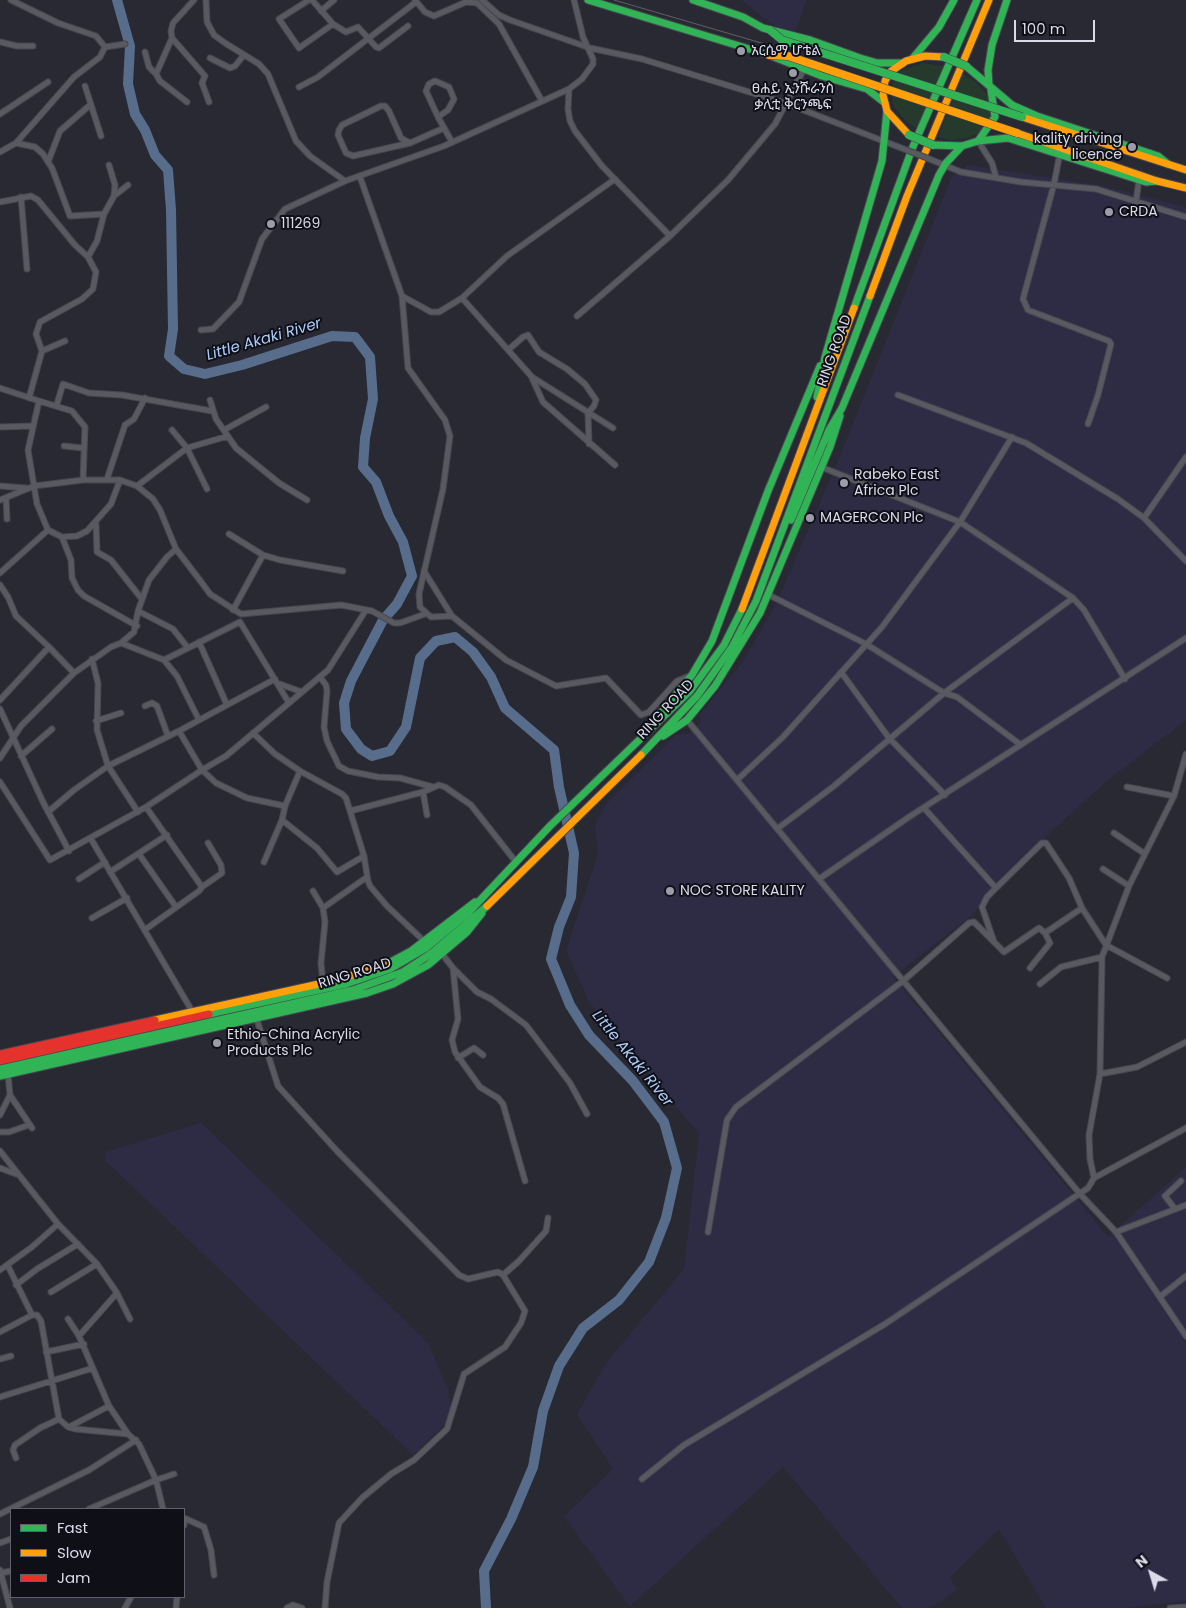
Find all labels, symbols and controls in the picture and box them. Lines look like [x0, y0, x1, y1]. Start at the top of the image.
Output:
scale bar [1016, 10, 1097, 42]
text: 100 m [1022, 18, 1065, 39]
place label: አርሴማ ሆቴል [751, 43, 821, 59]
marker: አርሴማ ሆቴል [735, 45, 747, 57]
marker: ፀሐይ ኢንሹራንስ ቃሊቲ ቅርንጫፍ [787, 67, 799, 79]
place label: ፀሐይ ኢንሹራንስ ቃሊቲ ቅርንጫፍ [752, 81, 834, 114]
place label: kality driving licence [1034, 131, 1122, 164]
marker: kality driving licence [1126, 141, 1138, 153]
place label: CRDA [1119, 204, 1158, 220]
marker: CRDA [1103, 206, 1115, 218]
place label: 111269 [281, 216, 320, 232]
marker: 111269 [265, 218, 277, 230]
street label: RING ROAD [814, 313, 856, 389]
water label: Little Akaki River [205, 315, 323, 365]
place label: Rabeko East Africa Plc [854, 467, 939, 500]
marker: Rabeko East Africa Plc [838, 477, 850, 489]
place label: MAGERCON Plc [820, 510, 924, 526]
marker: MAGERCON Plc [804, 512, 816, 524]
street label: RING ROAD [634, 677, 698, 743]
place label: NOC STORE KALITY [680, 883, 805, 899]
marker: NOC STORE KALITY [664, 885, 676, 897]
street label: RING ROAD [317, 955, 393, 993]
water label: Little Akaki River [588, 1007, 676, 1111]
place label: Ethio-China Acrylic Products Plc [227, 1027, 360, 1060]
marker: Ethio-China Acrylic Products Plc [211, 1037, 223, 1049]
legend [10, 1508, 185, 1598]
text: Fast [57, 1517, 88, 1538]
text: Slow [57, 1542, 91, 1563]
north arrow [1126, 1548, 1176, 1598]
text: N [1131, 1550, 1152, 1572]
text: Jam [57, 1567, 91, 1588]

